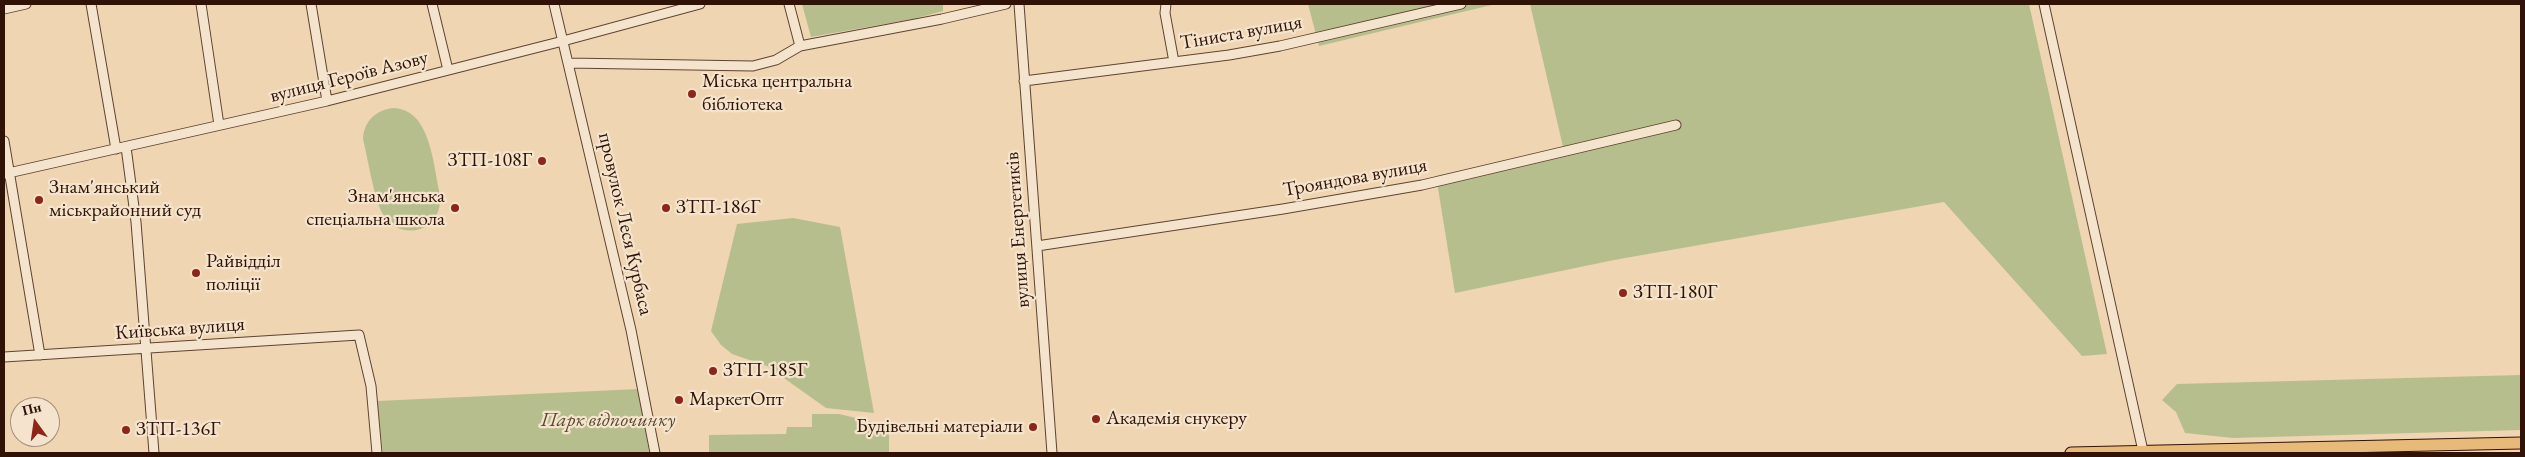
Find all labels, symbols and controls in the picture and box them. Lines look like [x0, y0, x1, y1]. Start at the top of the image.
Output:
street label: Тіниста вулиця [1178, 10, 1304, 56]
street label: вулиця Героїв Азову [267, 46, 431, 108]
place label: Міська центральна бібліотека [702, 70, 852, 117]
marker: Міська центральна бібліотека [686, 88, 698, 100]
street label: провулок Леся Курбаса [592, 130, 658, 318]
place label: ЗТП-108Г [448, 149, 532, 173]
street label: вулиця Енергетиків [1001, 151, 1035, 309]
street label: Трояндова вулиця [1281, 154, 1429, 202]
marker: ЗТП-108Г [536, 155, 548, 167]
place label: Знам'янський міськрайонний суд [49, 176, 201, 223]
place label: Знам'янська спеціальна школа [306, 185, 445, 232]
marker: Знам'янський міськрайонний суд [33, 194, 45, 206]
place label: ЗТП-186Г [676, 196, 760, 220]
marker: Знам'янська спеціальна школа [449, 202, 461, 214]
marker: ЗТП-186Г [660, 202, 672, 214]
place label: Райвідділ поліції [206, 250, 281, 297]
marker: Райвідділ поліції [190, 267, 202, 279]
place label: ЗТП-180Г [1633, 281, 1717, 305]
marker: ЗТП-180Г [1617, 287, 1629, 299]
street label: Київська вулиця [114, 312, 246, 346]
place label: ЗТП-185Г [723, 359, 807, 383]
marker: ЗТП-185Г [707, 365, 719, 377]
place label: МаркетОпт [689, 388, 784, 412]
marker: МаркетОпт [673, 394, 685, 406]
north arrow [10, 397, 60, 447]
text: Пн [20, 397, 43, 419]
place label: Академія снукеру [1106, 407, 1247, 431]
park label: Парк відпочинку [541, 409, 675, 433]
marker: Академія снукеру [1090, 413, 1102, 425]
place label: Будівельні матеріали [856, 415, 1023, 439]
place label: ЗТП-136Г [136, 418, 220, 442]
marker: Будівельні матеріали [1027, 421, 1039, 433]
marker: ЗТП-136Г [120, 424, 132, 436]

